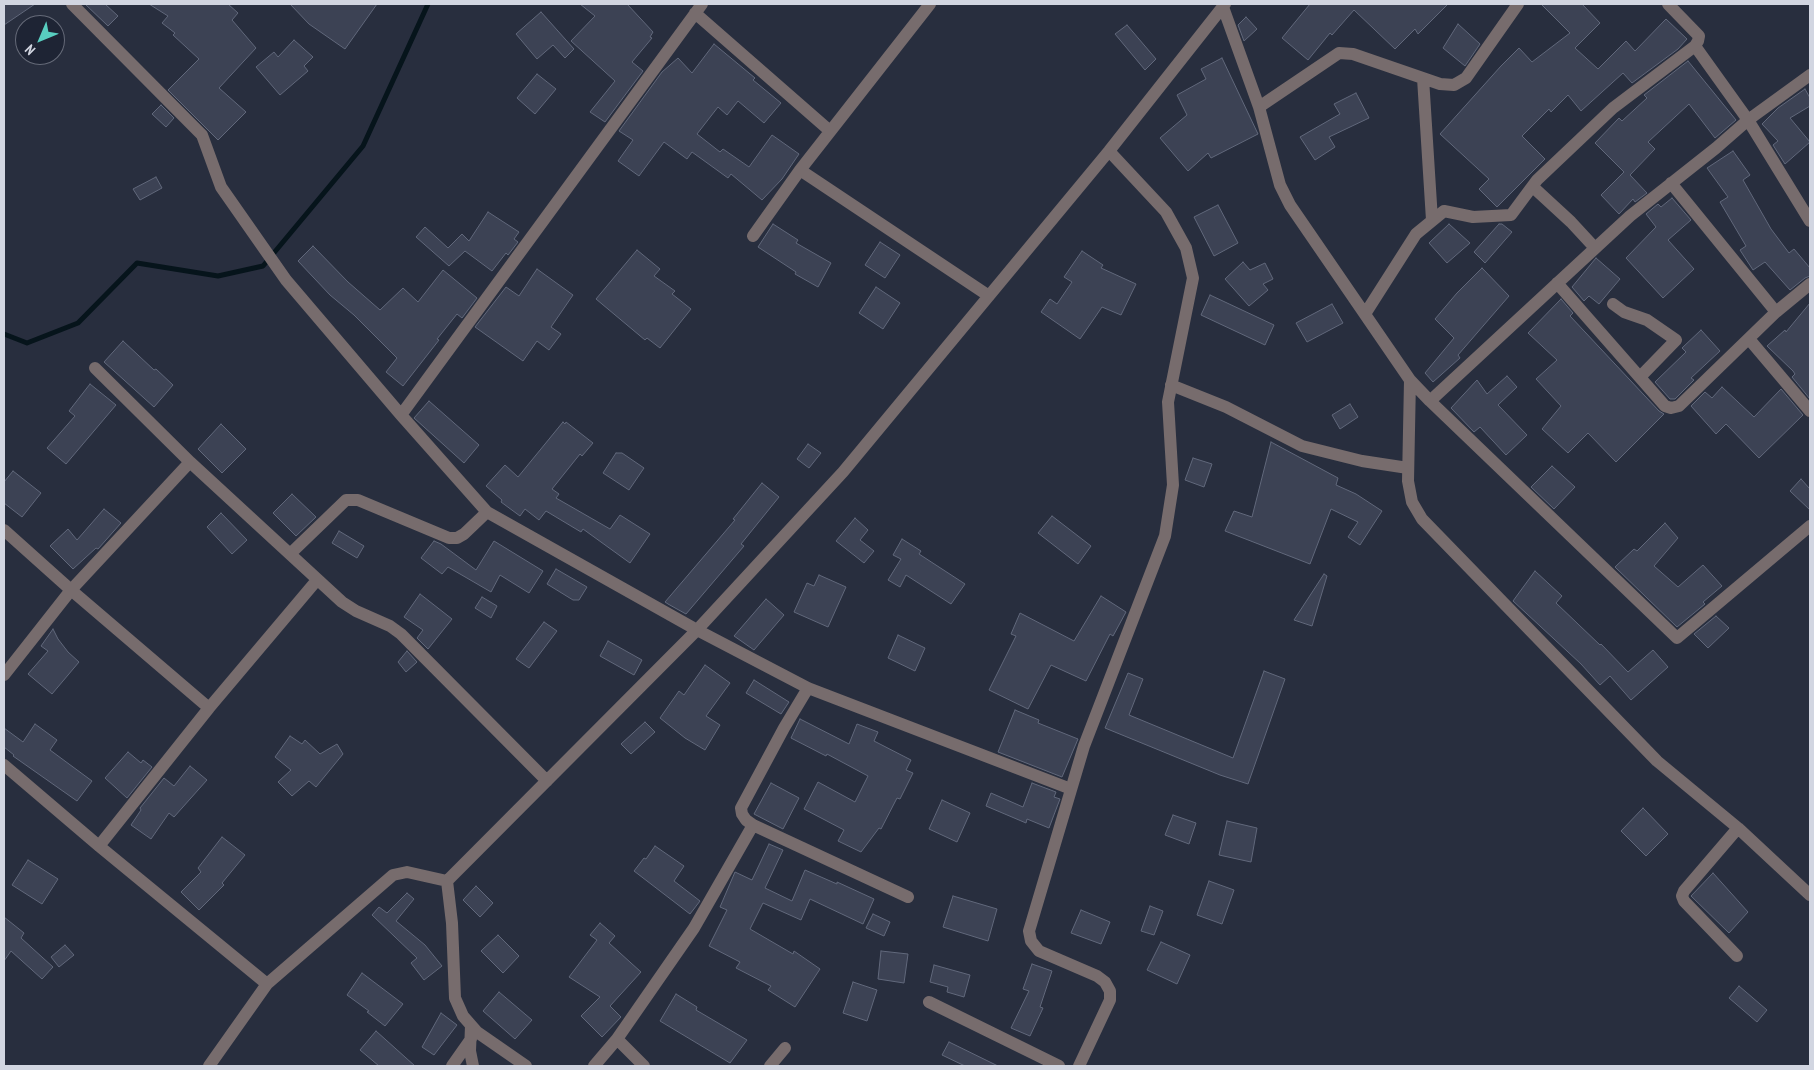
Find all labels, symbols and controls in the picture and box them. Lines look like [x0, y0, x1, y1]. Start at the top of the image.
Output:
north arrow [15, 15, 65, 65]
text: N [21, 41, 39, 59]

